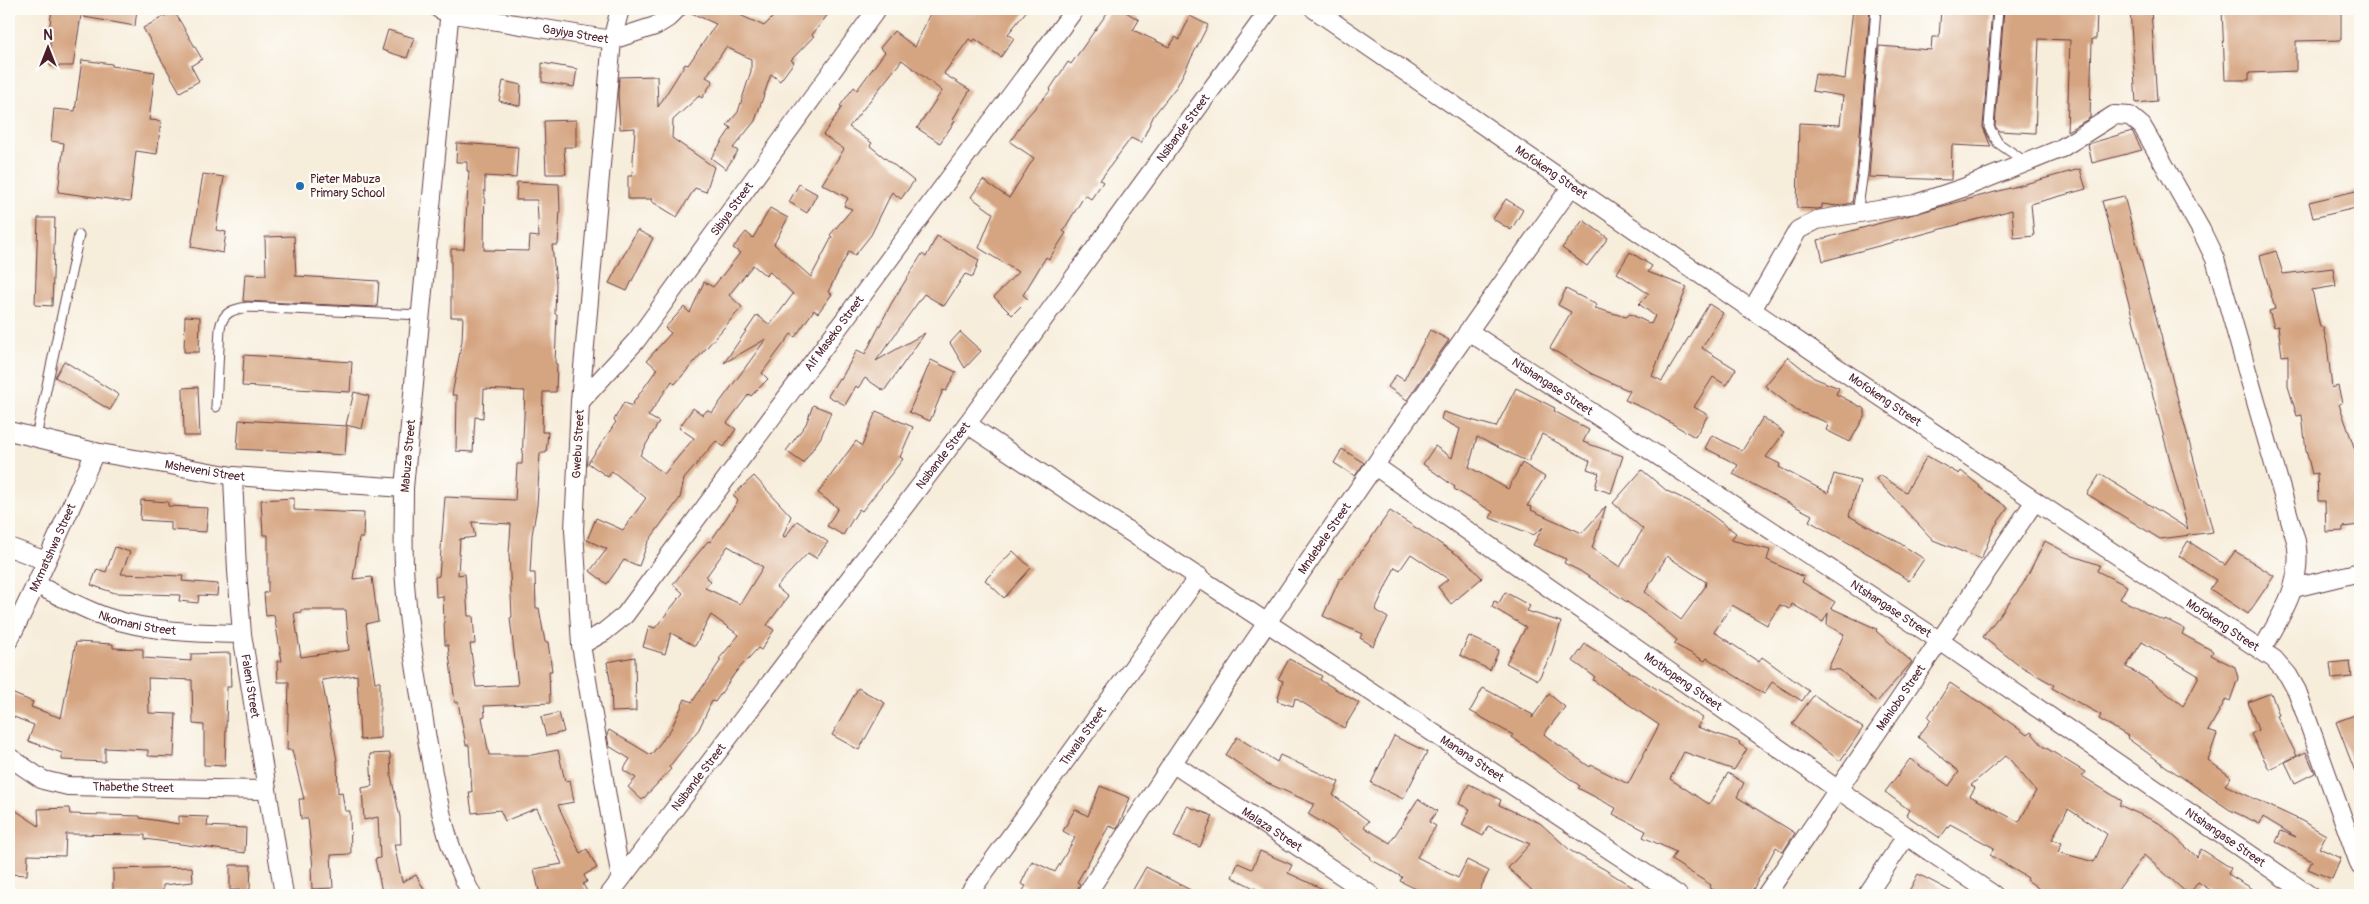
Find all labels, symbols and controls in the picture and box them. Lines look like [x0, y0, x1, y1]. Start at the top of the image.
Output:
north arrow [22, 22, 72, 72]
street label: Gayiya Street [541, 22, 610, 47]
text: N [43, 27, 53, 44]
street label: Nsibande Street [1154, 91, 1213, 165]
street label: Mofokeng Street [1512, 142, 1590, 203]
place label: Pieter Mabuza Primary School [310, 172, 385, 201]
street label: Sibiya Street [708, 179, 757, 239]
marker: Pieter Mabuza Primary School [294, 180, 306, 192]
street label: Alf Maseko Street [801, 293, 867, 375]
street label: Ntshangase Street [1509, 355, 1596, 419]
street label: Mofokeng Street [1846, 370, 1924, 430]
street label: Gwebu Street [569, 409, 588, 479]
street label: Mabuza Street [398, 419, 419, 493]
street label: Nsibande Street [913, 419, 974, 493]
street label: Msheveni Street [164, 457, 245, 485]
street label: Mndebele Street [1295, 500, 1355, 577]
street label: Mxmatshwa Street [26, 501, 79, 595]
street label: Ntshangase Street [1847, 577, 1934, 641]
street label: Mofokeng Street [2183, 596, 2262, 655]
street label: Nkomani Street [96, 608, 177, 639]
street label: Mothopeng Street [1641, 649, 1725, 714]
street label: Faleni Street [237, 653, 262, 719]
street label: Mahlobo Street [1873, 662, 1929, 734]
street label: Thwala Street [1057, 704, 1110, 769]
street label: Manana Street [1437, 733, 1507, 786]
street label: Nsibande Street [669, 741, 729, 814]
street label: Thabethe Street [92, 780, 174, 796]
street label: Malaza Street [1239, 804, 1305, 855]
street label: Ntshangase Street [2182, 805, 2268, 871]

